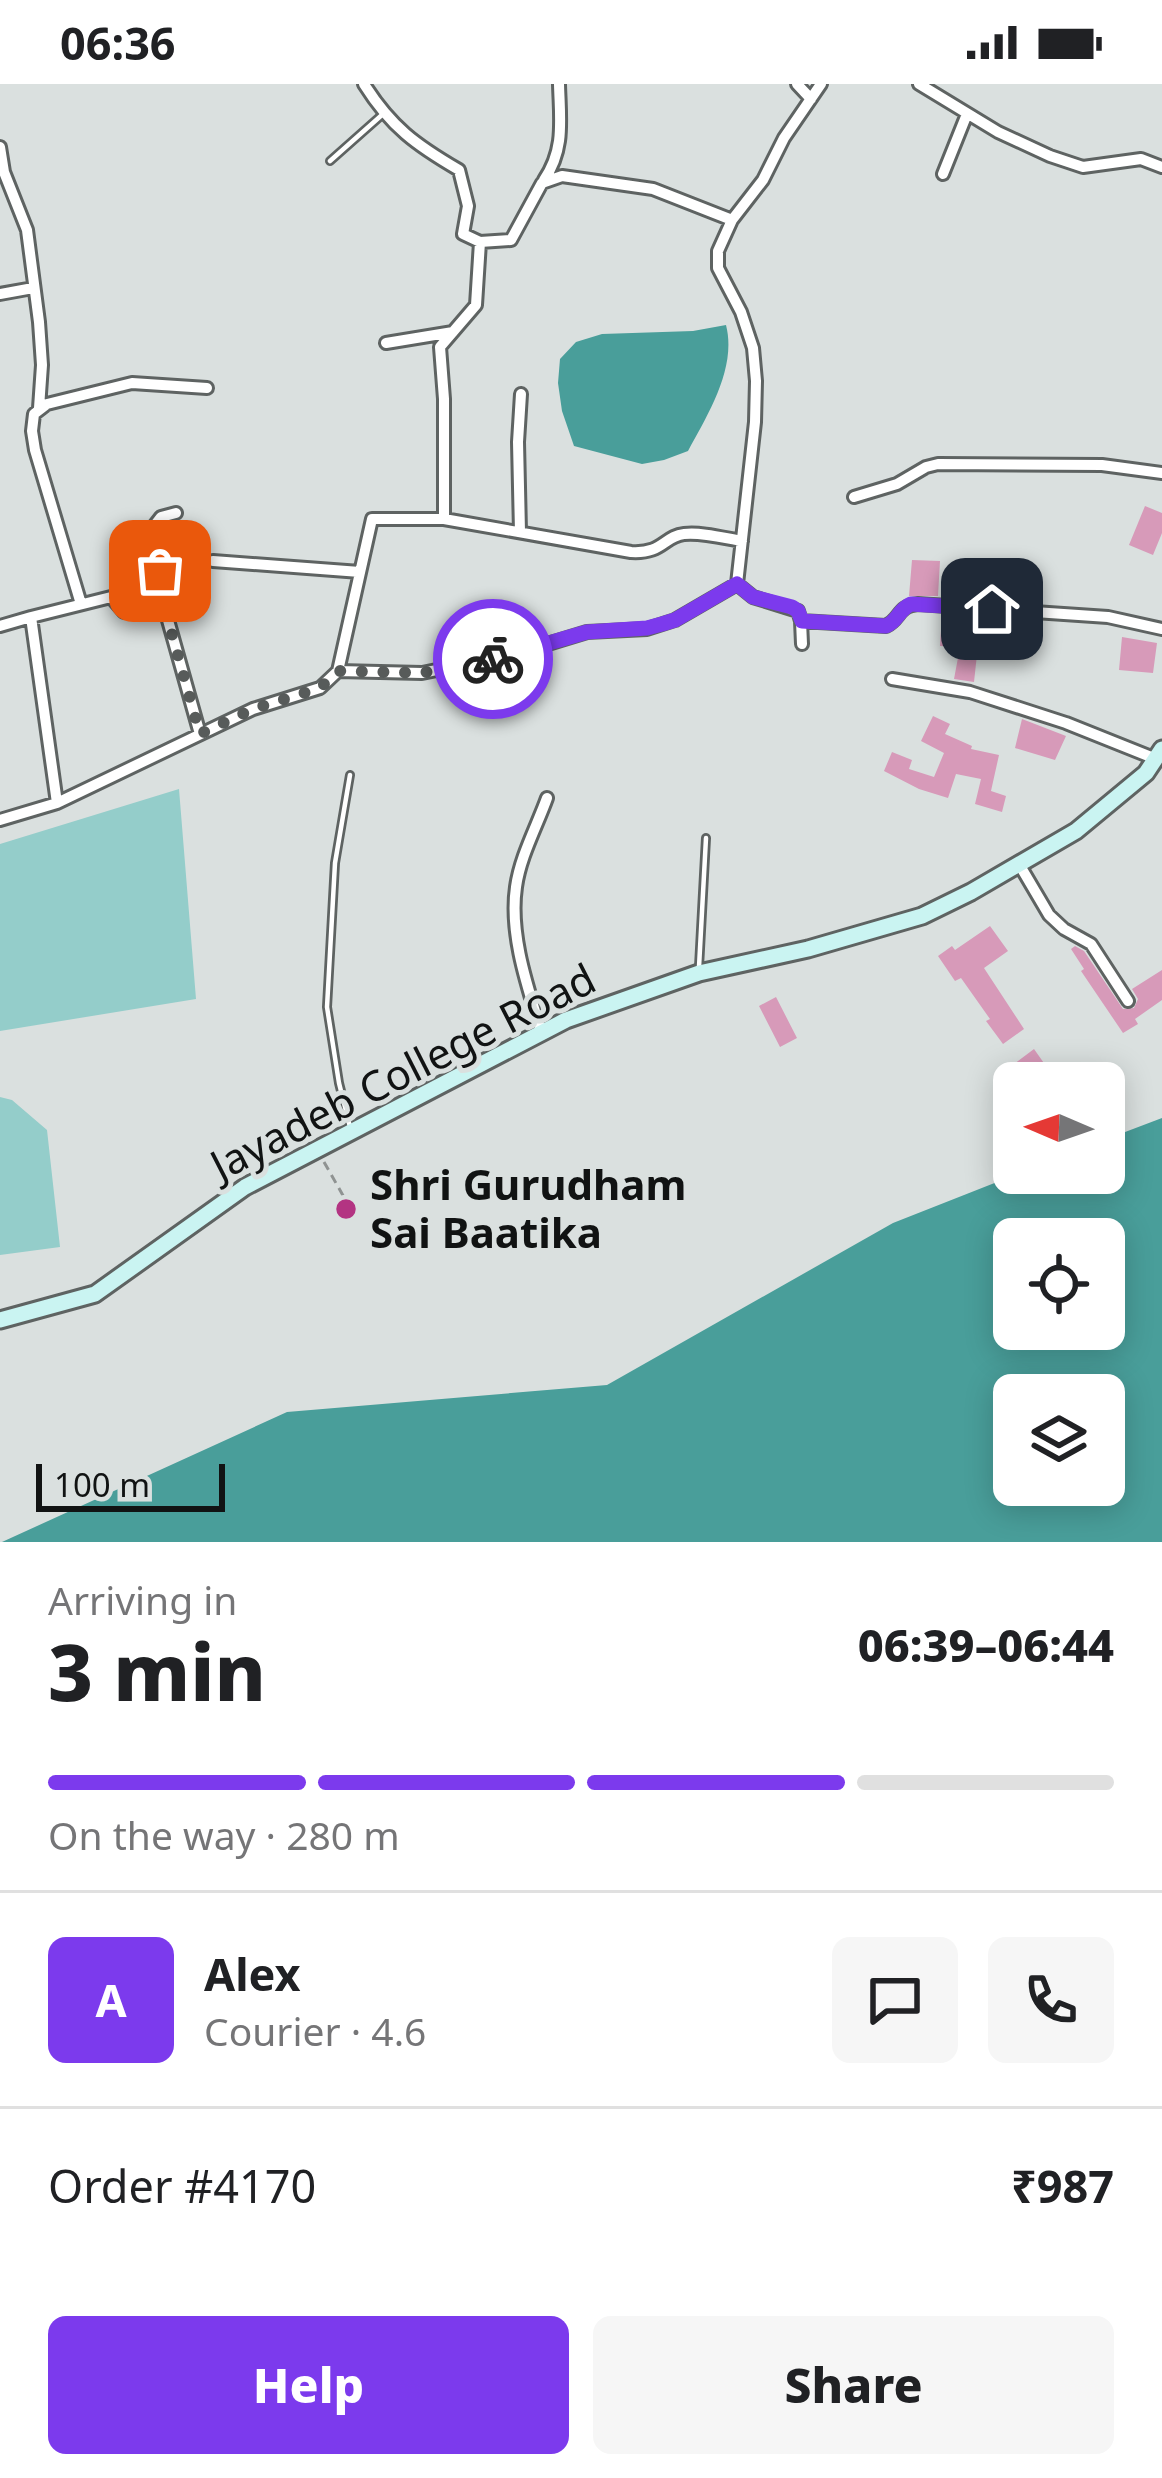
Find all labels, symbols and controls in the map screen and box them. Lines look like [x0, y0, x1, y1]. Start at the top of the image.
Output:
text: 06:36 [60, 12, 176, 73]
pin [109, 520, 211, 622]
icon: bag [127, 538, 193, 604]
pin [941, 558, 1043, 660]
icon: home [959, 576, 1025, 642]
courier [433, 599, 553, 719]
icon: bike [460, 626, 526, 692]
street label: Jayadeb College Road [196, 949, 605, 1194]
north arrow [993, 1062, 1125, 1194]
map controls [993, 1062, 1125, 1506]
place label: Shri Gurudham Sai Baatika [370, 1155, 686, 1260]
marker: Shri Gurudham Sai Baatika [333, 1196, 359, 1222]
button: locate [993, 1218, 1125, 1350]
button: layers [993, 1374, 1125, 1506]
scale bar [36, 1458, 225, 1511]
text: 100 m [54, 1462, 150, 1507]
text: Arriving in [48, 1573, 237, 1626]
text: 06:39–06:44 [858, 1614, 1114, 1675]
text: 3 min [48, 1618, 266, 1724]
text: On the way · 280 m [48, 1808, 400, 1861]
button: chat [832, 1937, 958, 2063]
button: phone [988, 1937, 1114, 2063]
text: Alex [204, 1943, 301, 2004]
text: A [95, 1969, 127, 2030]
text: Courier · 4.6 [204, 2004, 426, 2057]
text: Order #4170 [48, 2155, 316, 2216]
text: ₹987 [1011, 2155, 1114, 2216]
button: Help [48, 2316, 569, 2454]
button: Share [593, 2316, 1114, 2454]

